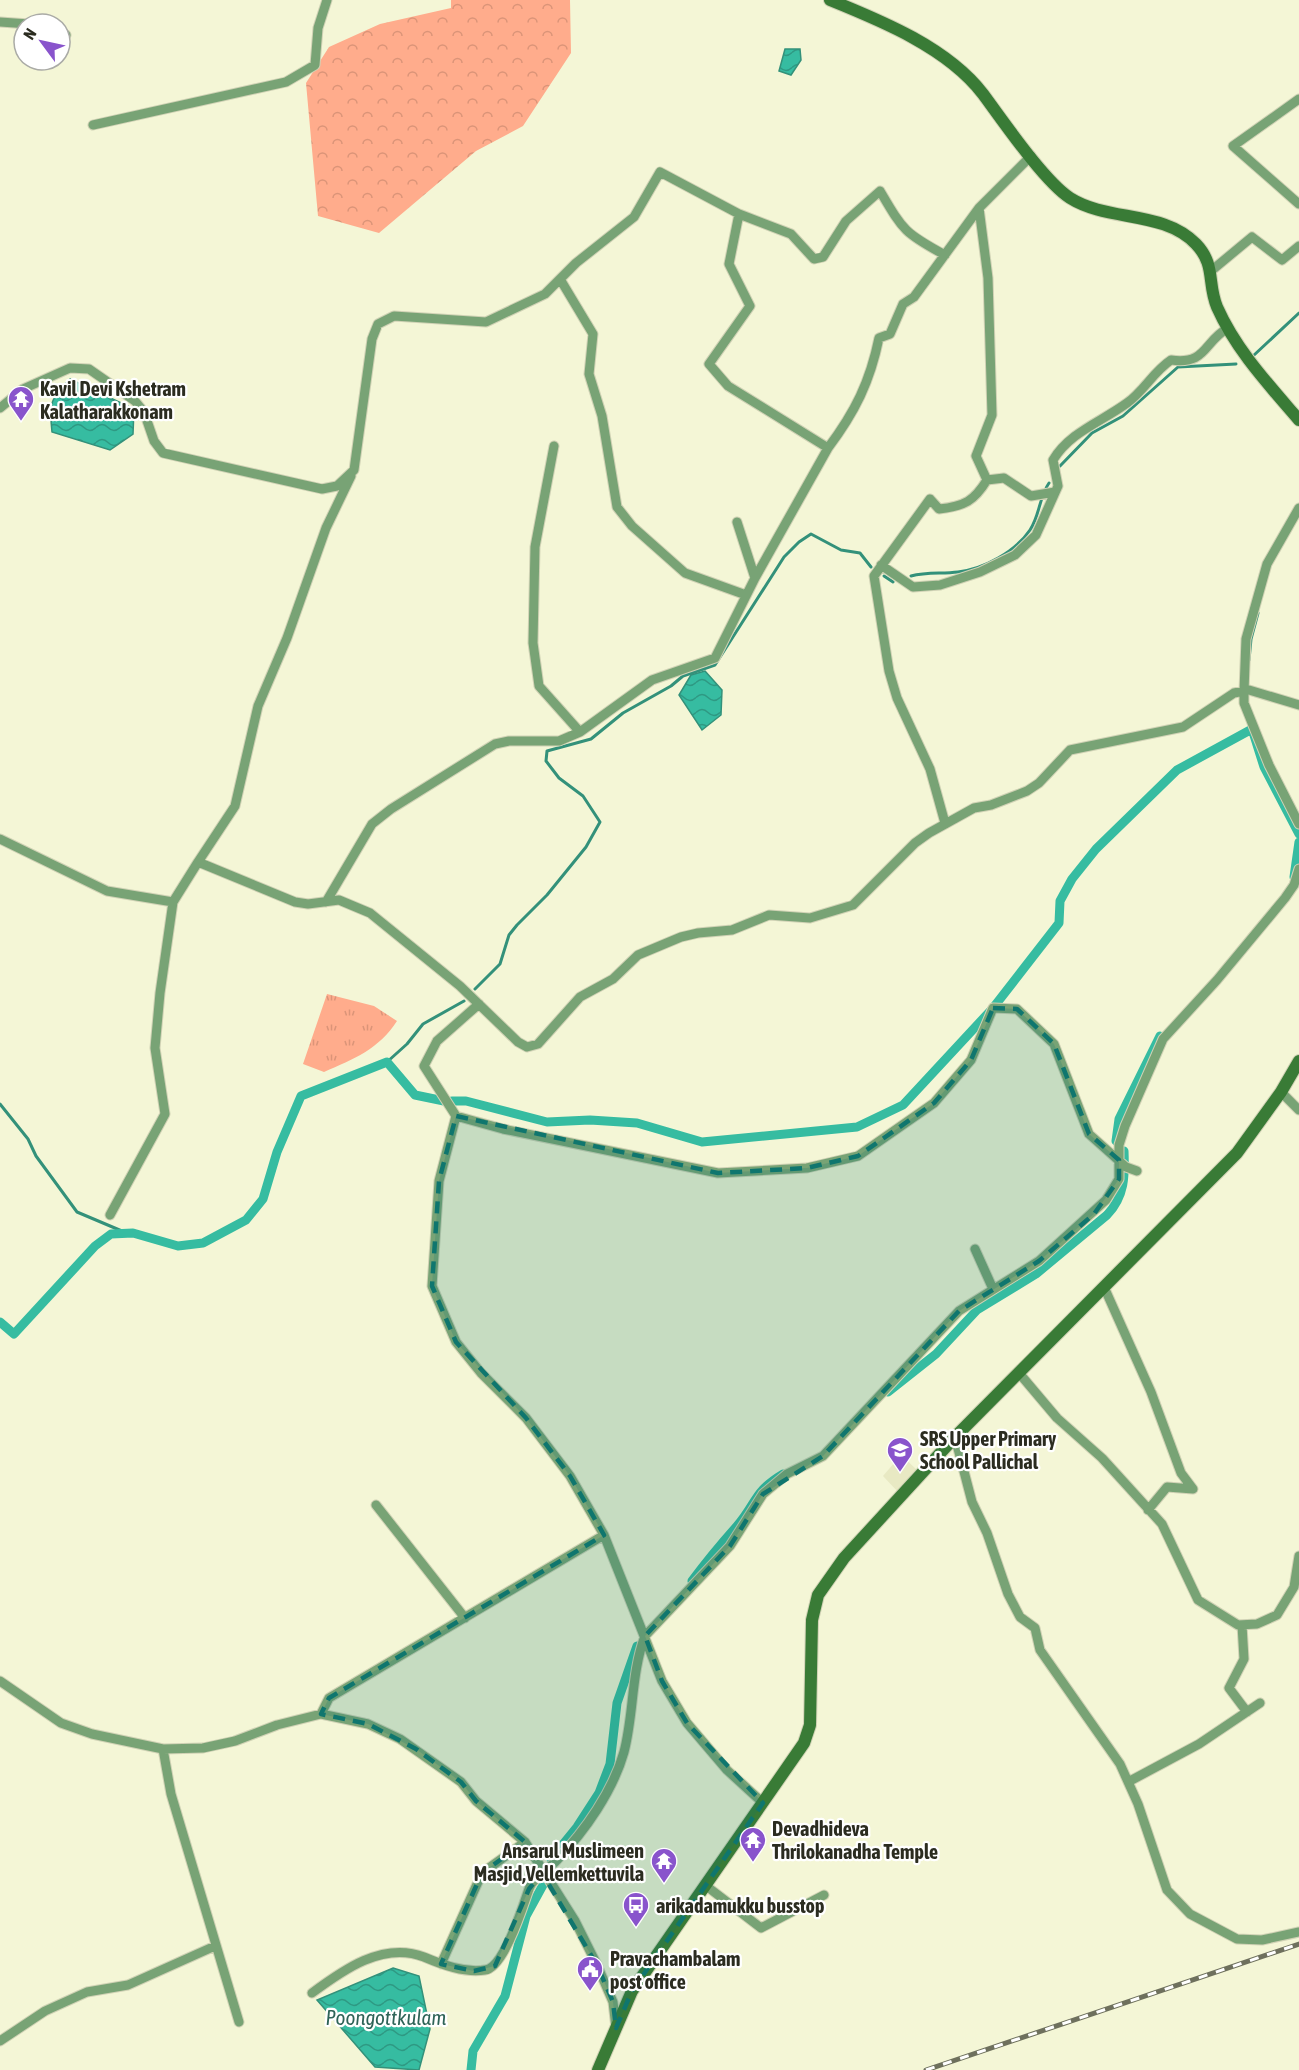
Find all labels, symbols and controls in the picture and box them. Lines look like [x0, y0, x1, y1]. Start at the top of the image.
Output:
north arrow [12, 12, 72, 72]
text: N [19, 25, 40, 43]
place label: Kavil Devi Kshetram Kalatharakkonam [40, 377, 186, 423]
temple icon: Kavil Devi Kshetram Kalatharakkonam [6, 384, 36, 422]
place label: SRS Upper Primary School Pallichal [920, 1427, 1057, 1473]
school or university icon: SRS Upper Primary School Pallichal [885, 1435, 915, 1473]
place label: Devadhideva Thrilokanadha Temple [772, 1817, 938, 1863]
temple icon: Devadhideva Thrilokanadha Temple [738, 1825, 768, 1863]
place label: Ansarul Muslimeen Masjid,Vellemkettuvila [474, 1839, 644, 1885]
temple icon: Ansarul Muslimeen Masjid,Vellemkettuvila [649, 1846, 679, 1884]
bus stop icon: arikadamukku busstop [621, 1890, 651, 1928]
place label: arikadamukku busstop [656, 1894, 824, 1917]
place label: Pravachambalam post office [610, 1947, 741, 1993]
public building icon: Pravachambalam post office [575, 1954, 605, 1992]
water label: Poongottkulam [326, 2005, 446, 2029]

